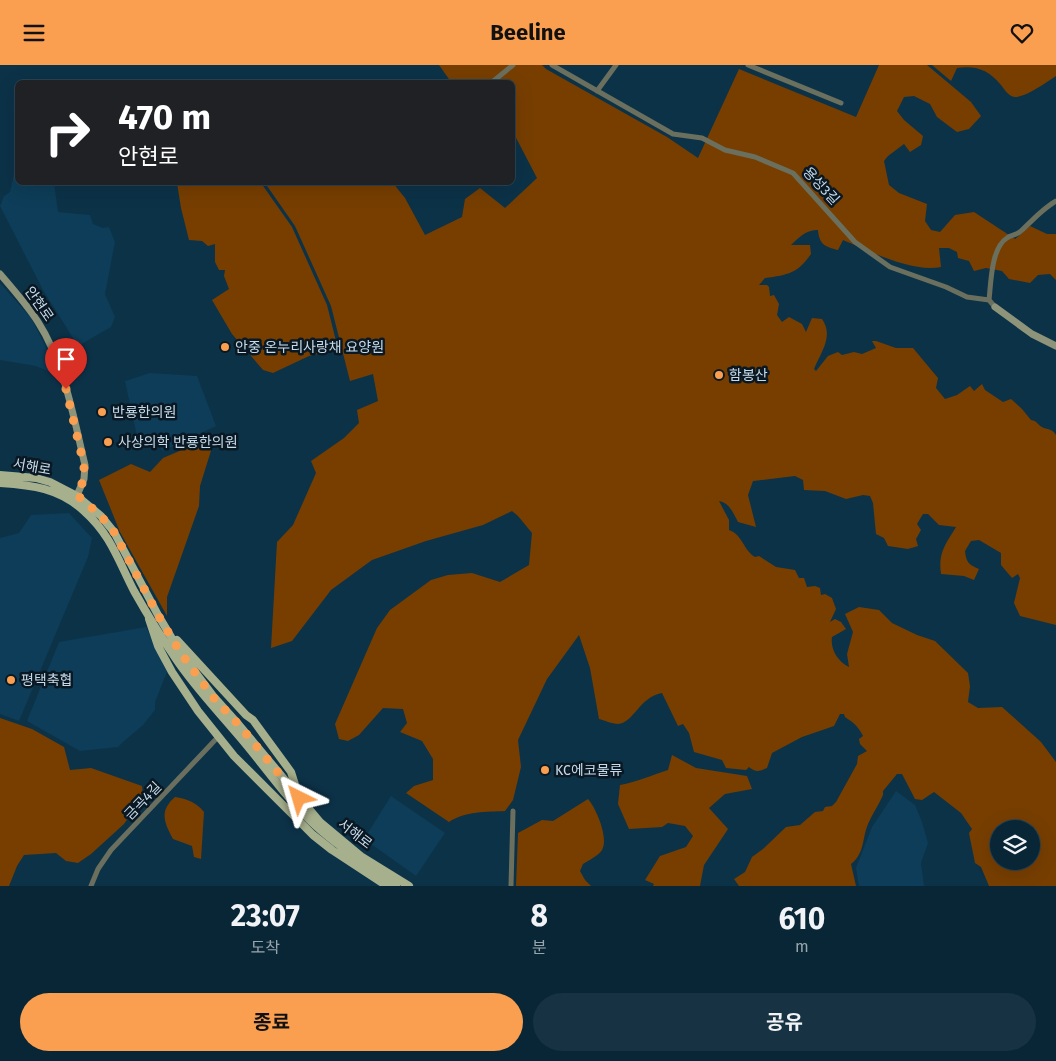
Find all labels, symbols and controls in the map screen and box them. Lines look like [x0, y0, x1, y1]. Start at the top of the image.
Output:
icon: menu [20, 19, 48, 47]
text: Beeline [490, 19, 566, 46]
icon: heart [1008, 19, 1036, 47]
text: 470 m [118, 96, 211, 138]
icon: right [35, 100, 100, 165]
text: 안현로 [118, 143, 179, 170]
street label: 용성3길 [799, 164, 843, 208]
street label: 안현로 [21, 283, 57, 325]
pin [45, 338, 87, 389]
place label: 안중 온누리사랑채 요양원 [235, 339, 384, 356]
marker: 안중 온누리사랑채 요양원 [219, 341, 231, 353]
icon: arrive [52, 345, 80, 373]
place label: 함봉산 [729, 367, 768, 384]
marker: 함봉산 [713, 369, 725, 381]
place label: 반룡한의원 [112, 404, 176, 421]
marker: 반룡한의원 [96, 406, 108, 418]
place label: 사상의학 반룡한의원 [118, 434, 238, 451]
marker: 사상의학 반룡한의원 [102, 436, 114, 448]
street label: 서해로 [11, 455, 53, 479]
place label: 평택축협 [21, 672, 73, 689]
marker: 평택축협 [5, 674, 17, 686]
place label: KC에코물류 [555, 762, 623, 779]
marker: KC에코물류 [539, 764, 551, 776]
position arrow [272, 771, 324, 823]
street label: 금곡4길 [121, 779, 165, 823]
street label: 서해로 [335, 815, 376, 853]
map controls [990, 820, 1040, 870]
button: layers [990, 820, 1040, 870]
text: 23:07 [231, 898, 300, 934]
text: 8 [531, 898, 548, 934]
text: 610 [779, 901, 825, 937]
text: m [795, 937, 809, 956]
text: 도착 [251, 938, 280, 957]
text: 분 [532, 938, 547, 957]
button: 종료 [20, 993, 523, 1051]
button: 공유 [533, 993, 1036, 1051]

